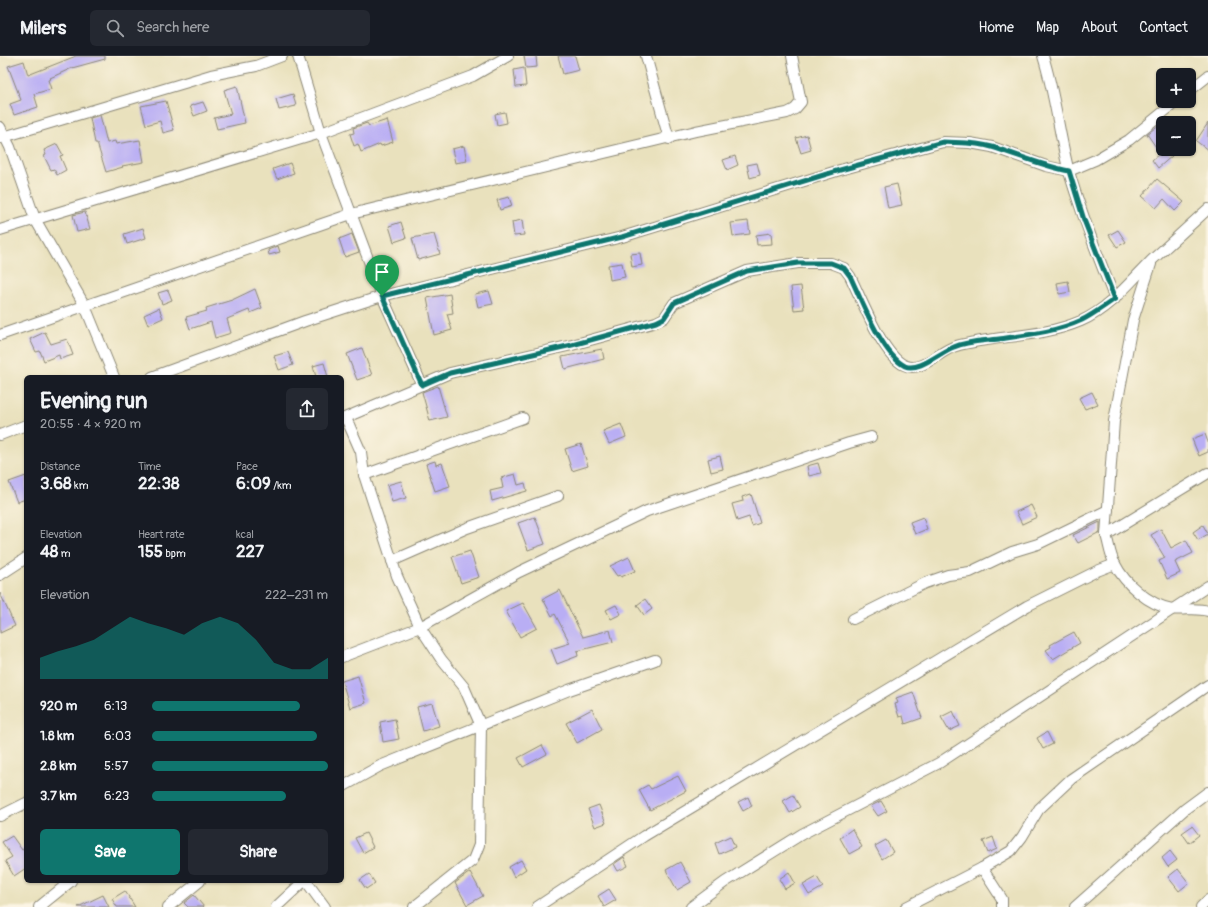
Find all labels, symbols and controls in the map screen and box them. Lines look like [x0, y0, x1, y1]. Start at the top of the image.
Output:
search box [90, 10, 370, 46]
text: Milers [20, 16, 66, 40]
icon: search [104, 17, 126, 39]
text: Search here [136, 18, 210, 37]
text: Home [979, 19, 1014, 36]
text: Map [1036, 19, 1059, 36]
text: About [1081, 19, 1117, 36]
text: Contact [1139, 19, 1188, 36]
map controls [1156, 68, 1196, 156]
button: + [1156, 68, 1196, 108]
button: − [1156, 116, 1196, 156]
pin [365, 255, 399, 296]
icon: arrive [371, 261, 393, 283]
text: Evening run [40, 387, 148, 415]
button: share [286, 388, 328, 430]
text: 20:55 · 4 × 920 m [40, 416, 141, 432]
text: Distance [40, 460, 80, 473]
text: Time [138, 460, 161, 473]
text: Pace [236, 460, 258, 473]
text: 3.68 [40, 473, 72, 494]
text: 22:38 [138, 473, 180, 494]
text: 6:09 [236, 473, 271, 494]
text: km [72, 479, 88, 492]
text: /km [271, 479, 292, 492]
text: Elevation [40, 528, 82, 541]
text: Heart rate [138, 528, 184, 541]
text: kcal [236, 528, 254, 541]
text: 48 [40, 541, 58, 562]
text: 155 [138, 541, 163, 562]
text: 227 [236, 541, 264, 562]
text: m [58, 547, 71, 560]
text: bpm [163, 547, 186, 560]
text: Elevation [40, 587, 90, 603]
text: 222–231 m [265, 587, 328, 603]
text: 920 m [40, 698, 77, 714]
text: 6:13 [104, 698, 127, 714]
text: 1.8 km [40, 728, 74, 744]
text: 6:03 [104, 728, 131, 744]
text: 2.8 km [40, 758, 76, 774]
text: 5:57 [104, 758, 128, 774]
text: 3.7 km [40, 788, 77, 804]
text: 6:23 [104, 788, 129, 804]
button: Save [40, 829, 180, 875]
button: Share [188, 829, 328, 875]

